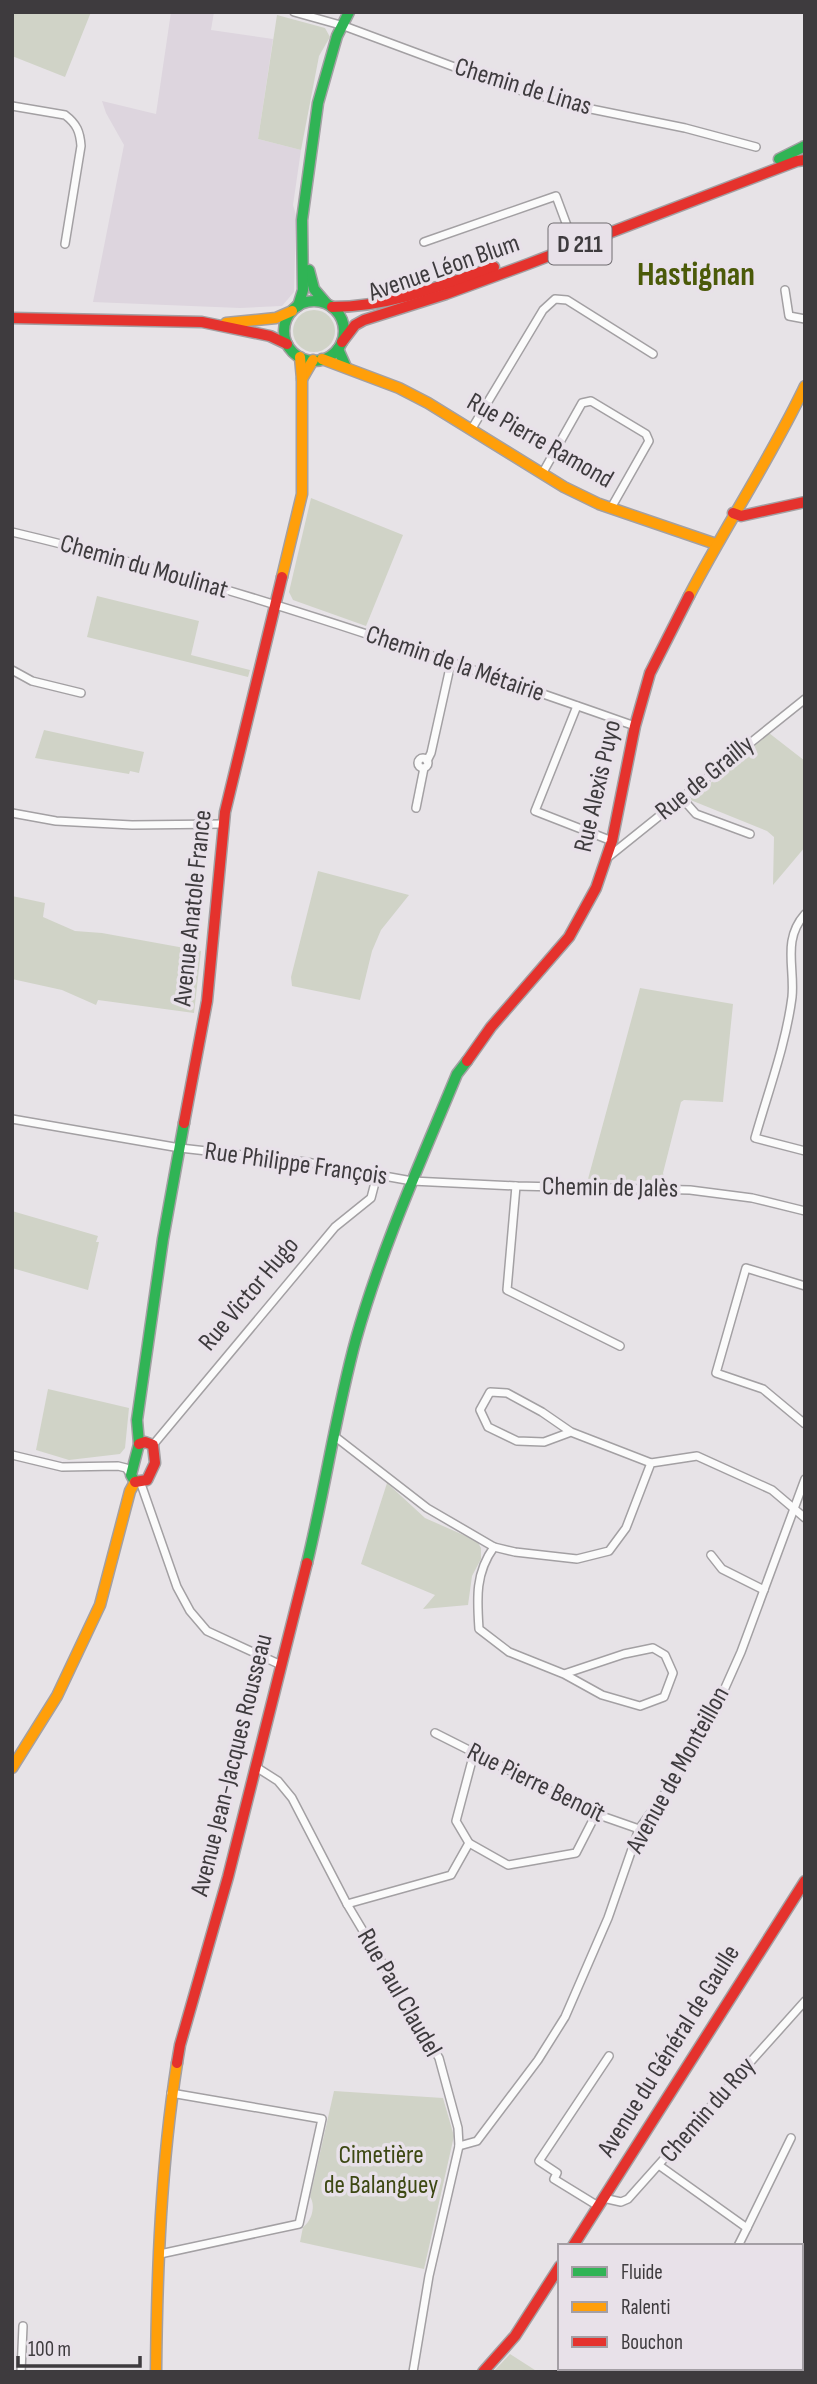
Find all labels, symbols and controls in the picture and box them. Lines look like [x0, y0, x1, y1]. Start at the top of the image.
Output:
street label: Chemin de Linas [451, 52, 595, 122]
road number: D 211 [548, 224, 612, 264]
street label: Avenue Léon Blum [364, 228, 524, 309]
district label: Hastignan [637, 255, 755, 295]
street label: Rue Pierre Ramond [461, 387, 619, 495]
street label: Chemin du Moulinat [56, 528, 232, 606]
street label: Chemin de la Métairie [362, 619, 548, 709]
street label: Rue Alexis Puyo [568, 717, 628, 855]
street label: Rue de Grailly [650, 729, 760, 827]
street label: Avenue Anatole France [167, 808, 219, 1009]
street label: Rue Philippe François [203, 1136, 389, 1192]
street label: Chemin de Jalès [542, 1171, 678, 1205]
street label: Rue Victor Hugo [192, 1231, 306, 1357]
street label: Avenue Jean-Jacques Rousseau [184, 1631, 280, 1900]
street label: Avenue de Monteillon [619, 1681, 736, 1859]
street label: Rue Pierre Benoît [462, 1736, 610, 1830]
street label: Rue Paul Claudel [350, 1924, 448, 2062]
street label: Avenue du Général de Gaulle [591, 1939, 747, 2163]
street label: Chemin du Roy [654, 2051, 762, 2169]
park label: Cimetière de Balanguey [324, 2140, 438, 2201]
legend [558, 2244, 803, 2370]
text: Fluide [621, 2260, 663, 2285]
text: Ralenti [621, 2295, 670, 2320]
scale bar [18, 2324, 140, 2368]
text: Bouchon [621, 2330, 683, 2355]
text: 100 m [28, 2337, 71, 2362]

